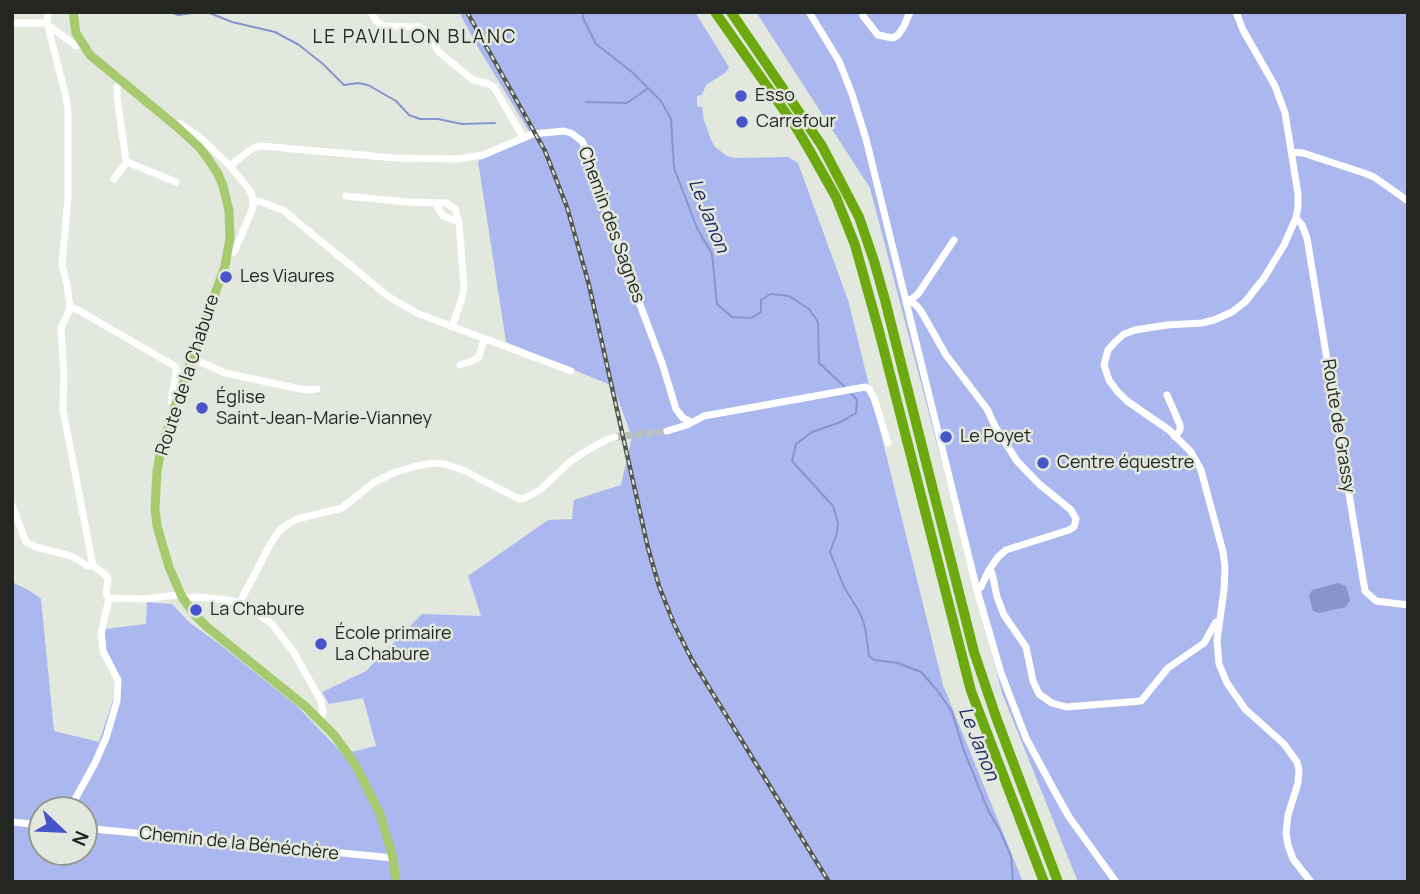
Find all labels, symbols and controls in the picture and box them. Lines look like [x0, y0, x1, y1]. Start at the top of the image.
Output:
district label: LE PAVILLON BLANC [315, 27, 515, 49]
place label: Esso [755, 85, 795, 107]
marker: Esso [733, 88, 749, 104]
place label: Carrefour [756, 111, 836, 133]
marker: Carrefour [734, 114, 750, 130]
street label: Chemin des Sagnes [573, 144, 649, 306]
water label: Le Janon [683, 176, 733, 256]
place label: Les Viaures [240, 266, 334, 288]
marker: Les Viaures [218, 269, 234, 285]
street label: Route de la Chabure [152, 292, 224, 458]
street label: Route de Grassy [1317, 357, 1359, 495]
place label: Église Saint-Jean-Marie-Vianney [216, 387, 432, 430]
marker: Église Saint-Jean-Marie-Vianney [194, 400, 210, 416]
place label: Le Poyet [960, 426, 1031, 448]
marker: Le Poyet [938, 429, 954, 445]
place label: Centre équestre [1057, 452, 1194, 474]
marker: Centre équestre [1035, 455, 1051, 471]
place label: La Chabure [210, 599, 305, 621]
marker: La Chabure [188, 602, 204, 618]
place label: École primaire La Chabure [335, 623, 452, 666]
marker: École primaire La Chabure [313, 636, 329, 652]
water label: Le Janon [953, 704, 1003, 784]
north arrow [28, 796, 98, 866]
street label: Chemin de la Bénéchère [138, 823, 340, 865]
text: N [66, 827, 95, 850]

